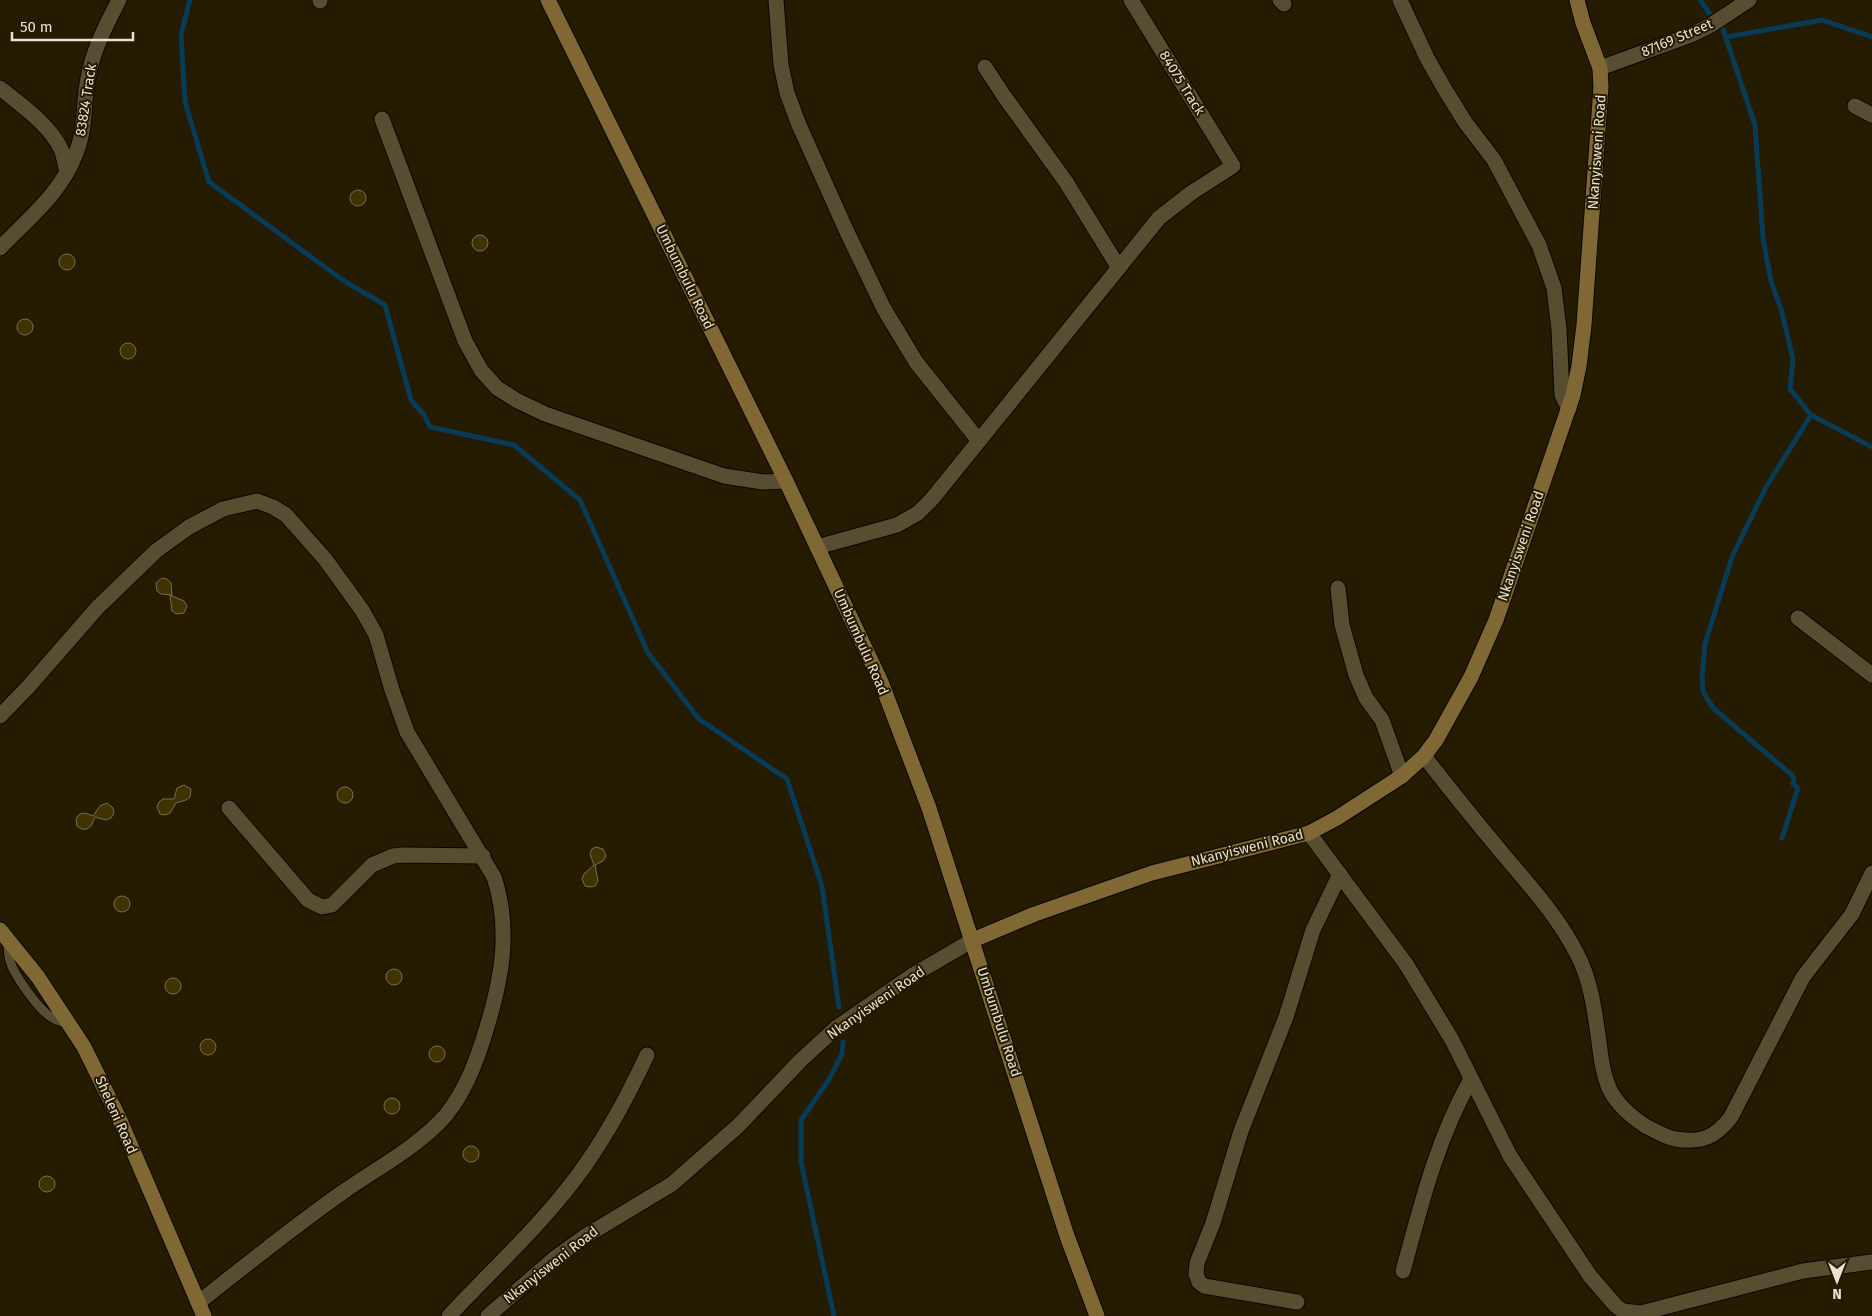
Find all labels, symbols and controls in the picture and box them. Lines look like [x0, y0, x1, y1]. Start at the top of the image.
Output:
scale bar [12, 10, 134, 42]
street label: 87169 Street [1639, 15, 1716, 61]
text: 50 m [20, 18, 53, 36]
street label: 84075 Track [1156, 48, 1209, 119]
street label: 83824 Track [72, 62, 100, 137]
street label: Nkanyisweni Road [1584, 94, 1610, 210]
street label: Umbumbulu Road [652, 222, 718, 332]
street label: Nkanyisweni Road [1494, 489, 1548, 603]
street label: Umbumbulu Road [830, 586, 892, 698]
street label: Nkanyisweni Road [1189, 826, 1305, 870]
street label: Nkanyisweni Road [824, 963, 928, 1043]
street label: Umbumbulu Road [973, 965, 1025, 1079]
street label: Sheleni Road [91, 1074, 141, 1156]
street label: Nkanyisweni Road [500, 1223, 602, 1307]
north arrow [1812, 1256, 1862, 1306]
text: N [1832, 1285, 1842, 1302]

